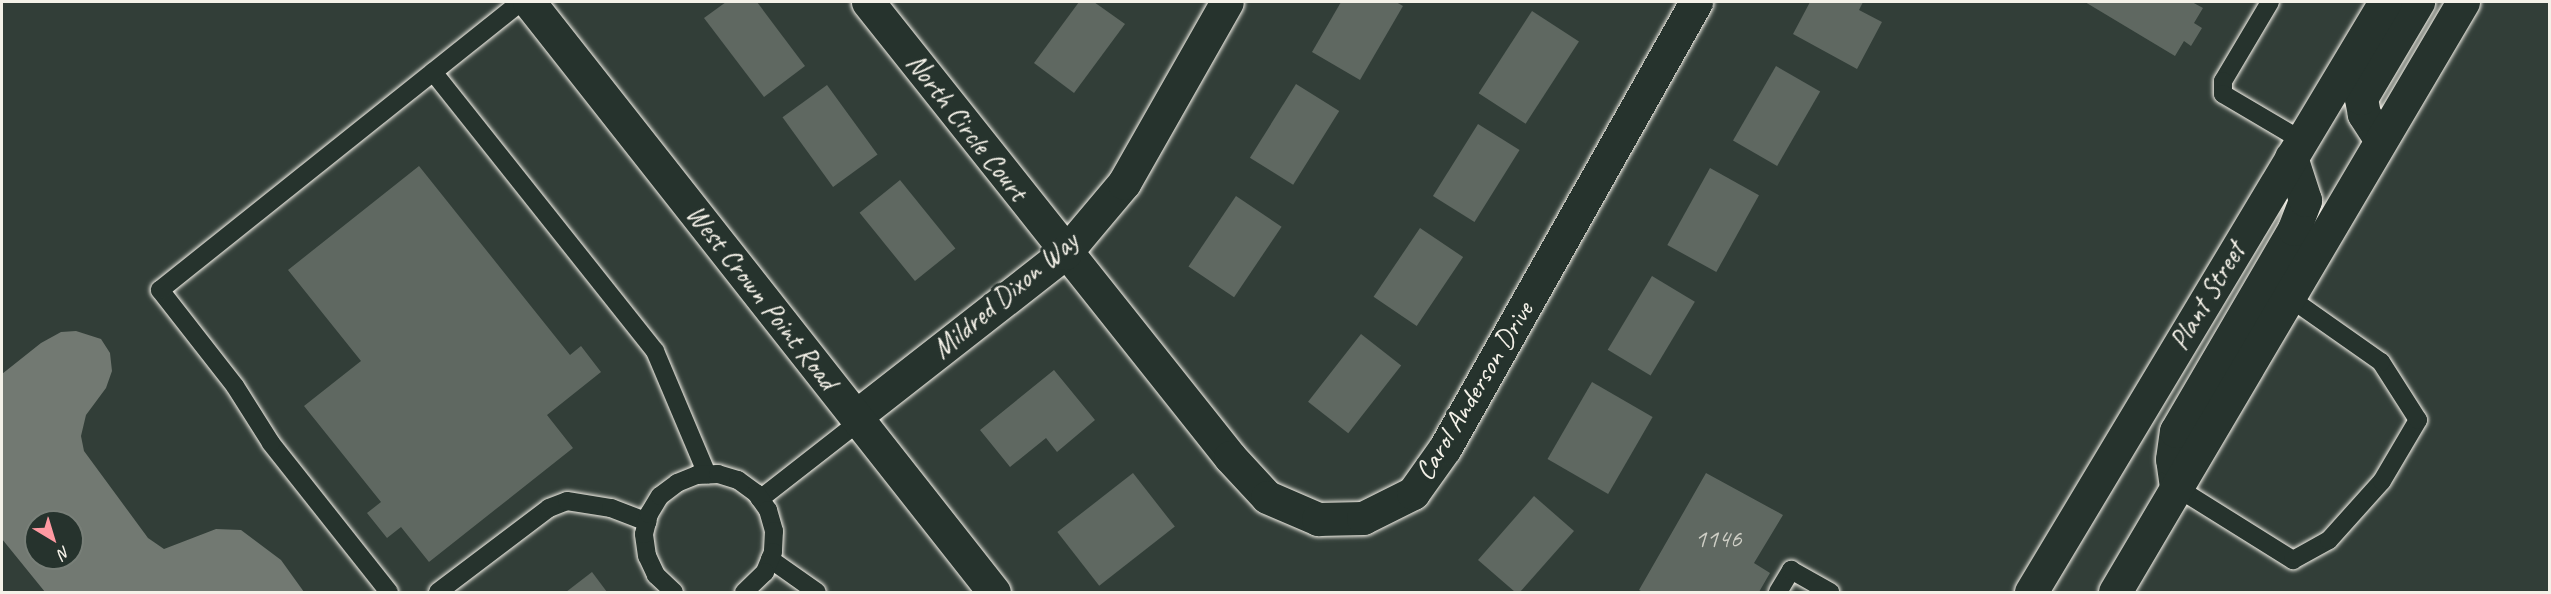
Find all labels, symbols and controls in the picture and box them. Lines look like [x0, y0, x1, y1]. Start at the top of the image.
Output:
street label: North Circle Court [899, 47, 1035, 207]
street label: West Crown Point Road [680, 198, 844, 396]
street label: Mildred Dixon Way [925, 224, 1085, 366]
street label: Plant Street [2162, 236, 2252, 356]
street label: Carol Anderson Drive [1407, 296, 1541, 486]
north arrow [24, 510, 84, 570]
house number: 1146 [1695, 523, 1741, 555]
text: N [54, 542, 74, 564]

